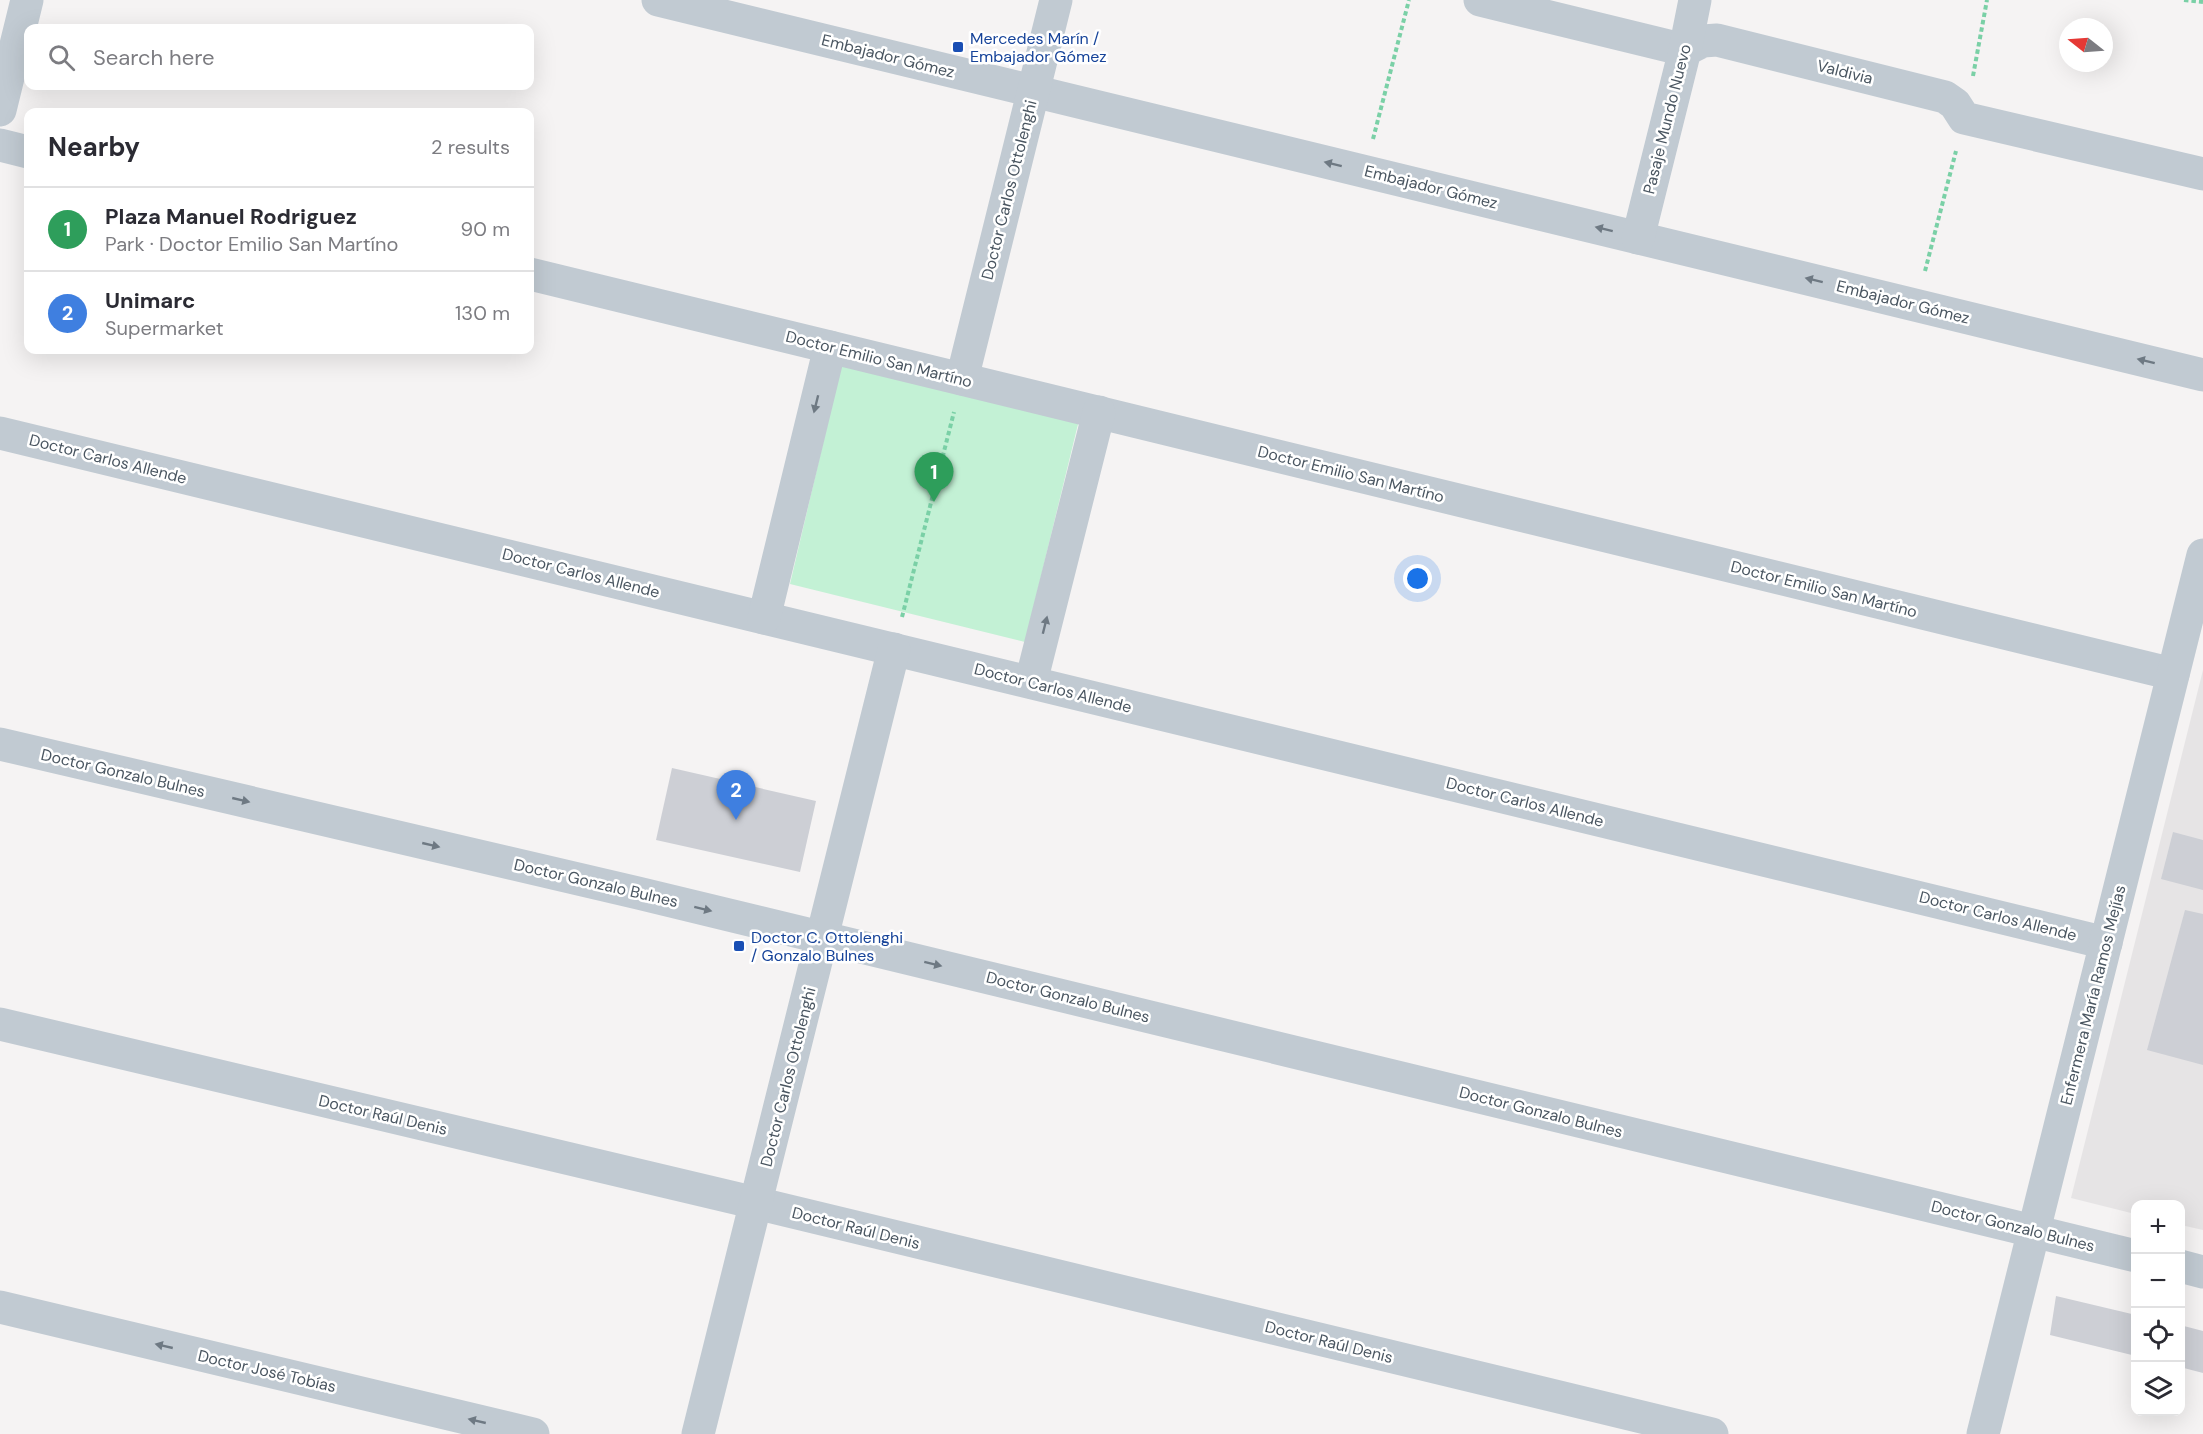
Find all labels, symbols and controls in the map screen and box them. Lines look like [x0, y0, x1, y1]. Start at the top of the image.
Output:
north arrow [2059, 18, 2113, 72]
search box [24, 24, 534, 90]
place label: Mercedes Marín / Embajador Gómez [970, 28, 1107, 67]
street label: Embajador Gómez [819, 29, 957, 83]
marker: Mercedes Marín / Embajador Gómez [951, 40, 965, 54]
icon: search [45, 41, 78, 74]
street label: Pasaje Mundo Nuevo [1638, 42, 1696, 196]
text: Search here [93, 43, 214, 72]
street label: Valdivia [1815, 55, 1875, 89]
street label: Doctor Carlos Ottolenghi [976, 98, 1042, 282]
text: Nearby [48, 130, 140, 164]
text: 2 results [431, 134, 510, 160]
one-way arrow [1324, 158, 1342, 168]
street label: Embajador Gómez [1362, 160, 1500, 214]
text: Plaza Manuel Rodriguez [105, 202, 357, 231]
text: 1 [64, 216, 71, 242]
text: 90 m [461, 216, 510, 242]
one-way arrow [1595, 224, 1613, 234]
text: Park · Doctor Emilio San Martíno [105, 231, 398, 257]
one-way arrow [1805, 275, 1823, 285]
street label: Embajador Gómez [1834, 275, 1972, 329]
text: Unimarc [105, 286, 195, 315]
text: 2 [62, 300, 73, 326]
text: 130 m [455, 300, 510, 326]
text: Supermarket [105, 315, 224, 341]
street label: Doctor Emilio San Martíno [784, 326, 974, 392]
one-way arrow [2136, 356, 2155, 365]
one-way arrow [810, 395, 820, 413]
street label: Doctor Carlos Allende [27, 429, 189, 489]
street label: Doctor Emilio San Martíno [1256, 441, 1446, 507]
pin: 1 [914, 452, 954, 502]
street label: Doctor Carlos Allende [500, 543, 662, 603]
street label: Doctor Emilio San Martíno [1729, 556, 1919, 622]
your location [1403, 564, 1432, 593]
one-way arrow [1041, 616, 1051, 635]
street label: Doctor Carlos Allende [972, 658, 1134, 718]
street label: Doctor Gonzalo Bulnes [39, 744, 207, 802]
pin: 2 [716, 770, 756, 820]
street label: Doctor Carlos Allende [1444, 772, 1606, 832]
one-way arrow [232, 796, 250, 806]
one-way arrow [422, 840, 440, 850]
street label: Doctor Gonzalo Bulnes [512, 854, 680, 912]
street label: Enfermera María Ramos Mejías [2055, 883, 2131, 1107]
street label: Doctor Carlos Allende [1917, 886, 2079, 946]
one-way arrow [693, 904, 712, 914]
place label: Doctor C. Ottolenghi / Gonzalo Bulnes [751, 927, 903, 966]
marker: Doctor C. Ottolenghi / Gonzalo Bulnes [732, 939, 746, 953]
one-way arrow [924, 960, 942, 970]
street label: Doctor Gonzalo Bulnes [984, 966, 1152, 1028]
street label: Doctor Carlos Ottolenghi [755, 985, 821, 1169]
street label: Doctor Gonzalo Bulnes [1457, 1081, 1625, 1143]
street label: Doctor Raúl Denis [317, 1090, 449, 1140]
street label: Doctor Gonzalo Bulnes [1929, 1195, 2097, 1257]
map controls [2131, 1200, 2185, 1416]
button: + [2131, 1200, 2185, 1254]
street label: Doctor Raúl Denis [790, 1202, 922, 1254]
button: − [2131, 1254, 2185, 1308]
button: locate [2131, 1308, 2185, 1362]
street label: Doctor Raúl Denis [1263, 1316, 1395, 1368]
one-way arrow [155, 1341, 173, 1351]
street label: Doctor José Tobías [196, 1345, 338, 1397]
button: layers [2131, 1362, 2185, 1416]
one-way arrow [467, 1415, 486, 1425]

